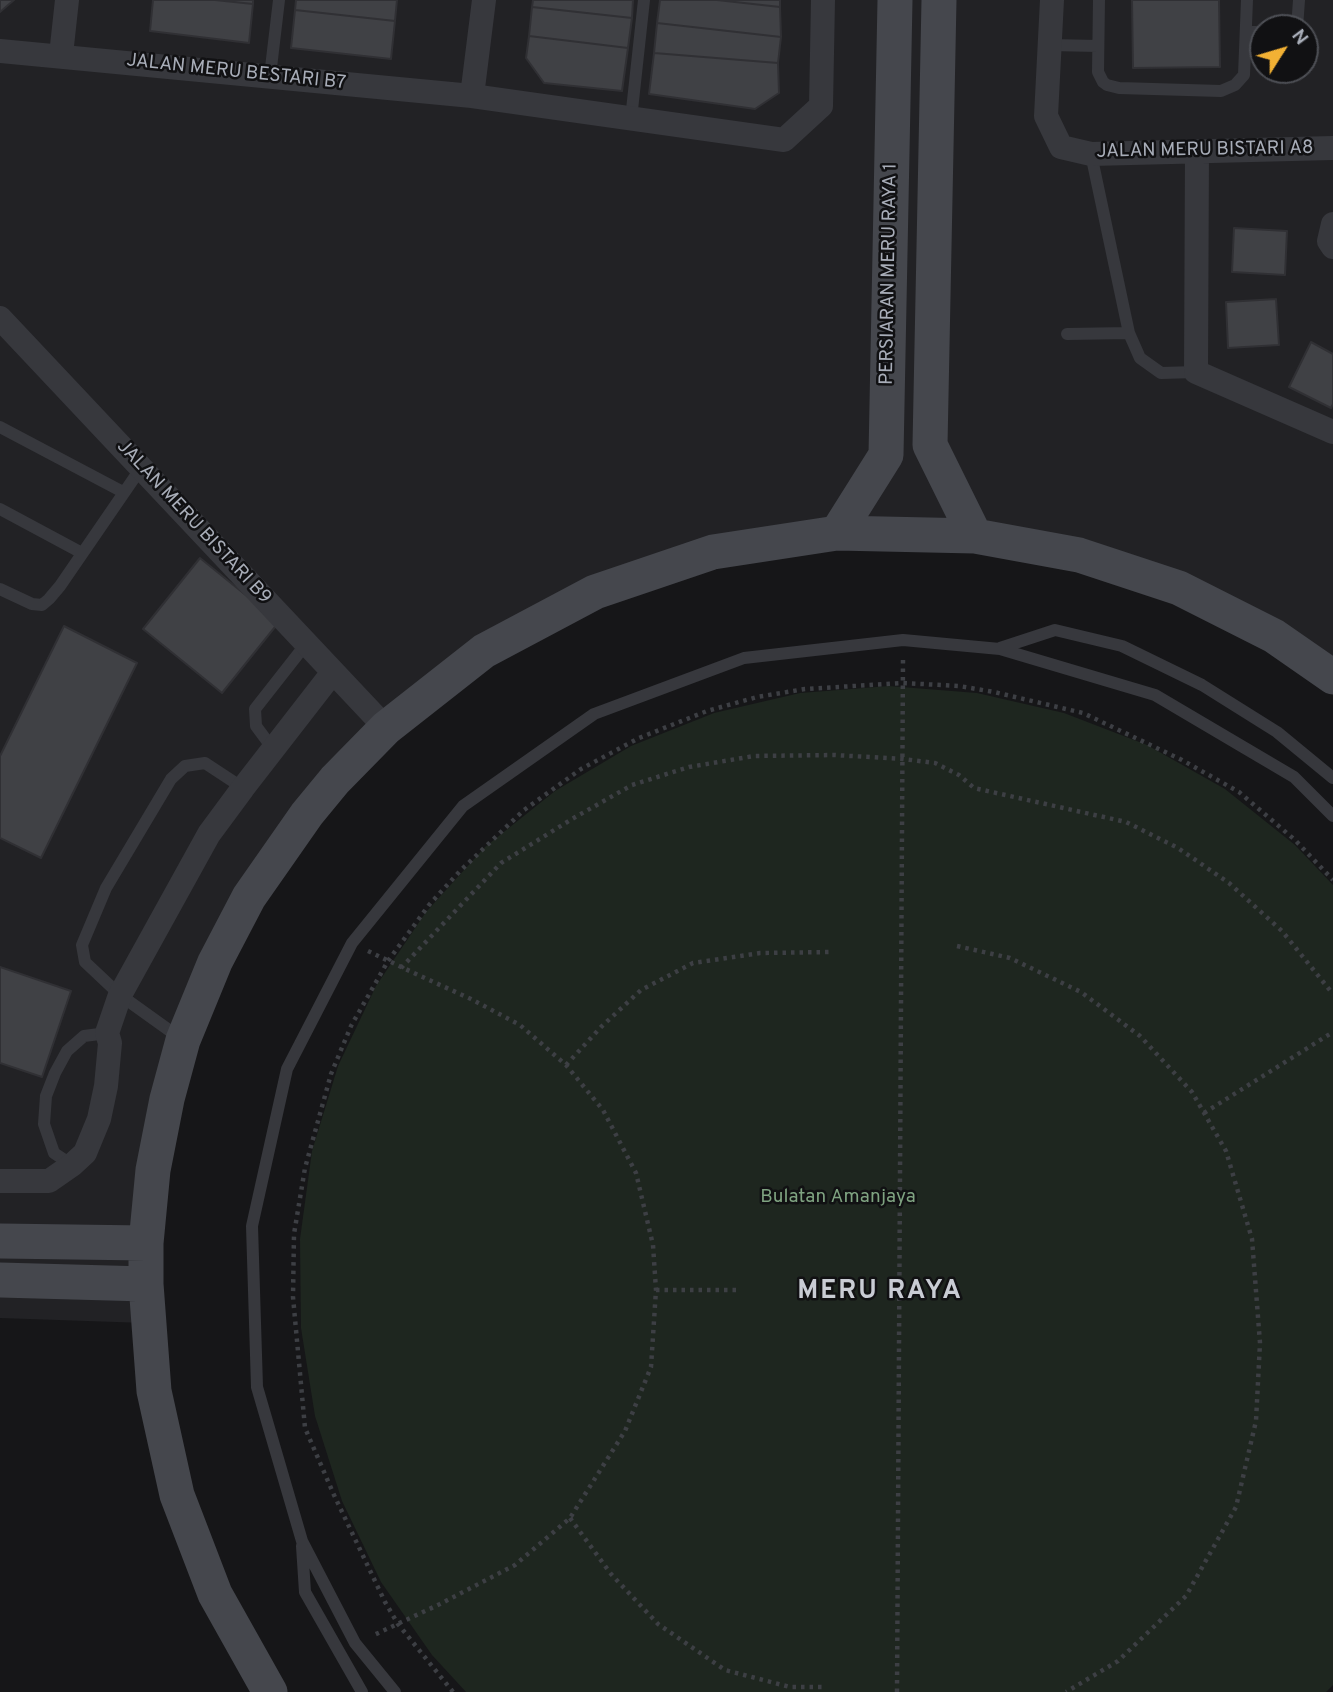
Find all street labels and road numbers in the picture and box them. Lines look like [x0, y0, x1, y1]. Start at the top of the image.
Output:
street label: JALAN MERU BESTARI B7 [125, 50, 347, 96]
street label: JALAN MERU BISTARI A8 [1096, 138, 1314, 164]
street label: PERSIARAN MERU RAYA 1 [877, 163, 903, 385]
street label: JALAN MERU BISTARI B9 [111, 436, 275, 610]

